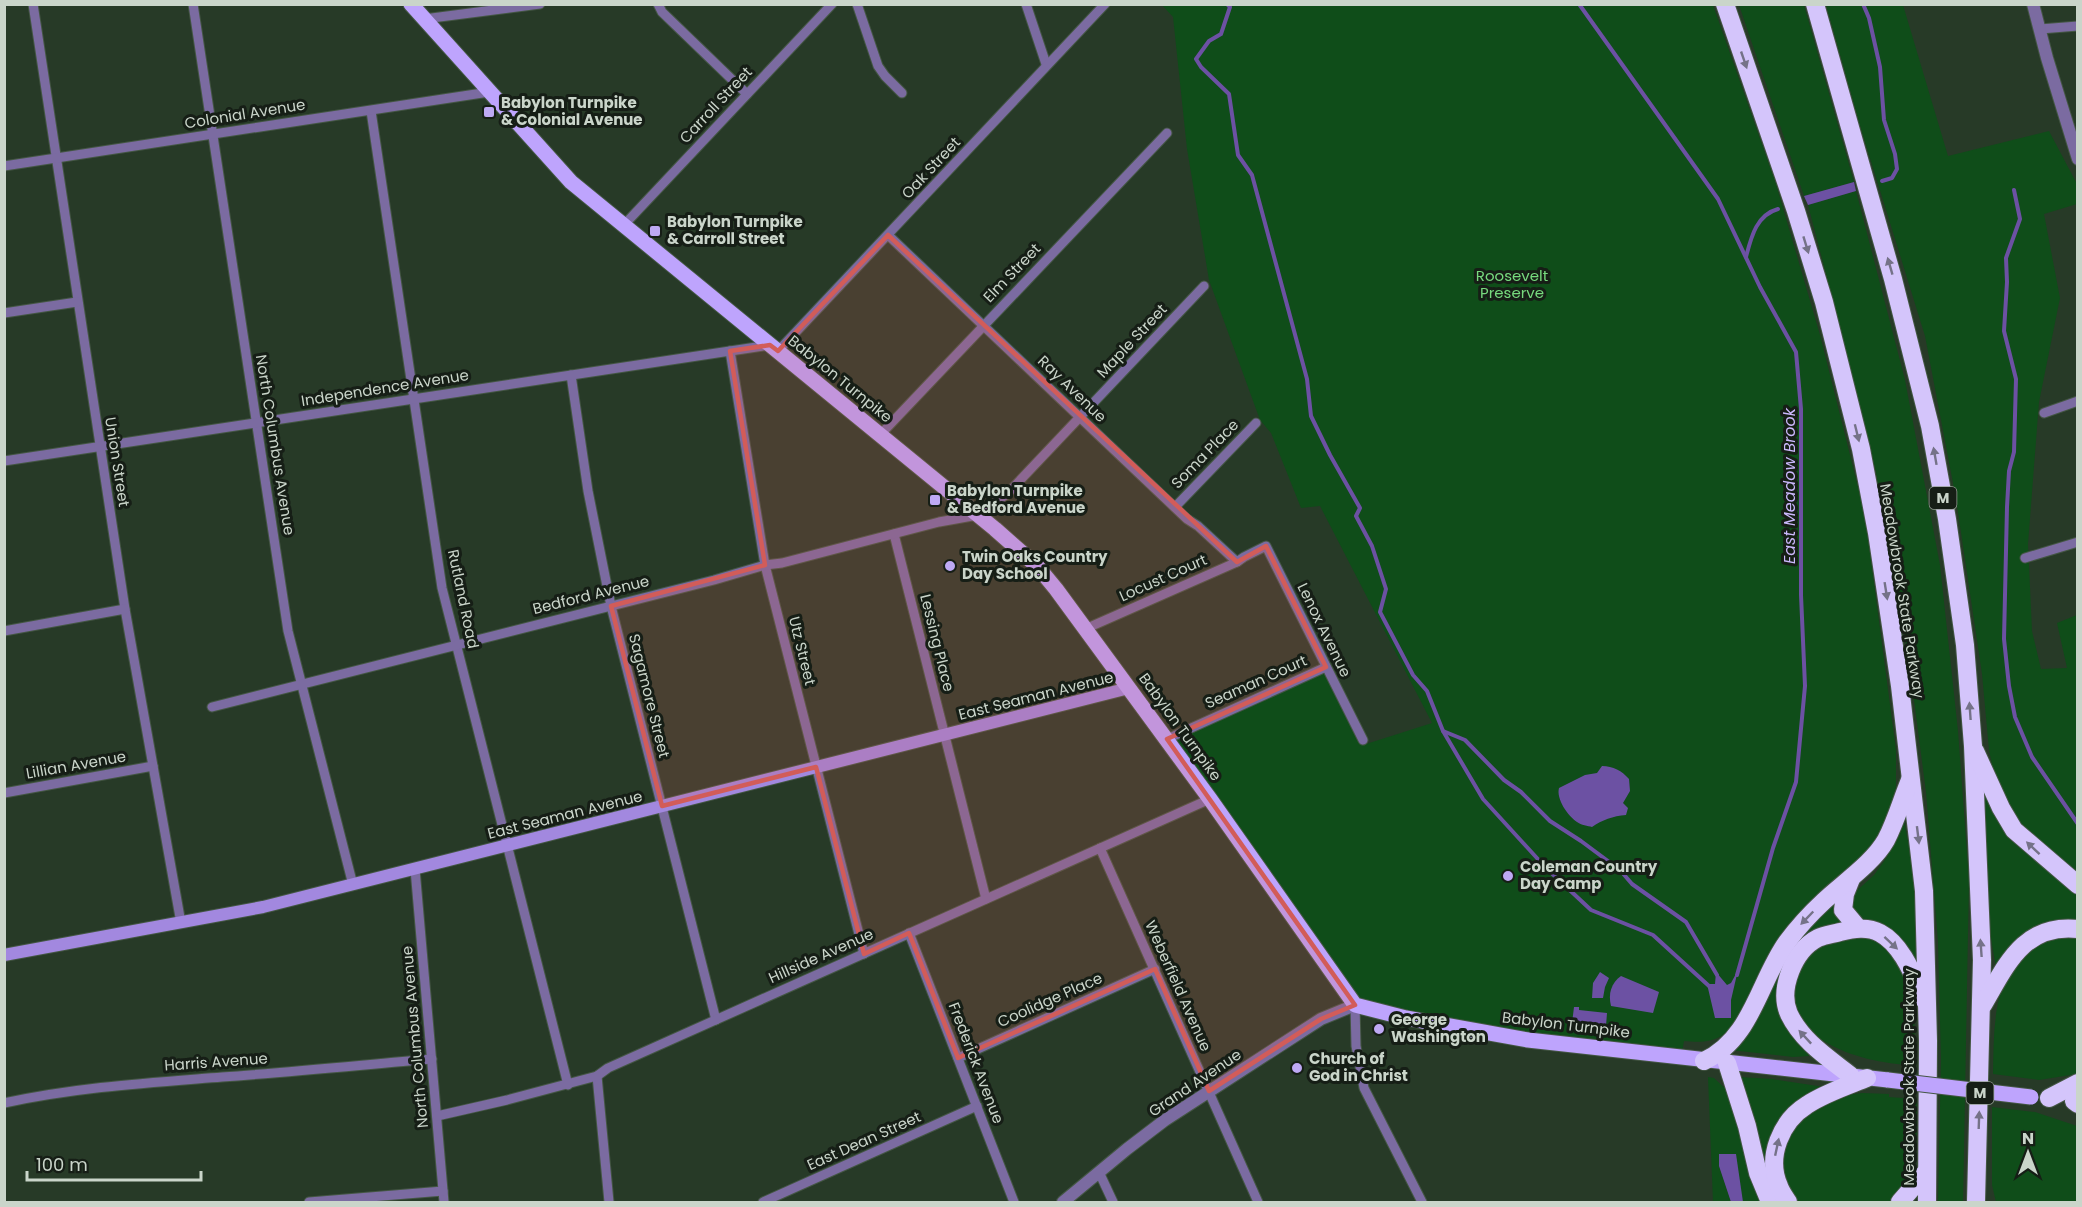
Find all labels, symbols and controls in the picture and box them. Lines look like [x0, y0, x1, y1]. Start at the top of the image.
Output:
one-way arrow [1740, 51, 1750, 69]
street label: Carroll Street [675, 62, 757, 148]
place label: Babylon Turnpike & Colonial Avenue [501, 92, 643, 130]
street label: Colonial Avenue [183, 94, 307, 133]
marker: Babylon Turnpike & Colonial Avenue [482, 105, 496, 119]
street label: Oak Street [896, 132, 965, 203]
place label: Babylon Turnpike & Carroll Street [667, 211, 803, 249]
marker: Babylon Turnpike & Carroll Street [648, 224, 662, 238]
one-way arrow [1802, 236, 1811, 254]
street label: Elm Street [978, 238, 1045, 307]
one-way arrow [1884, 257, 1894, 276]
park label: Roosevelt Preserve [1476, 265, 1548, 303]
street label: Maple Street [1092, 299, 1171, 382]
street label: Babylon Turnpike [784, 330, 897, 427]
street label: Ray Avenue [1033, 351, 1111, 427]
street label: North Columbus Avenue [251, 353, 300, 537]
street label: Independence Avenue [300, 364, 470, 411]
water label: East Meadow Brook [1778, 407, 1801, 564]
street label: Soma Place [1166, 414, 1243, 493]
street label: Union Street [100, 416, 135, 508]
one-way arrow [1852, 424, 1862, 442]
one-way arrow [1930, 446, 1939, 465]
place label: Babylon Turnpike & Bedford Avenue [947, 480, 1085, 518]
street label: Meadowbrook State Parkway [1875, 482, 1930, 700]
road number: M [1930, 487, 1956, 509]
marker: Babylon Turnpike & Bedford Avenue [928, 493, 942, 507]
place label: Twin Oaks Country Day School [962, 546, 1108, 584]
street label: Rutland Road [443, 547, 484, 650]
street label: Locust Court [1116, 549, 1210, 606]
marker: Twin Oaks Country Day School [943, 559, 957, 573]
street label: Bedford Avenue [530, 570, 651, 619]
street label: Lenox Avenue [1293, 579, 1356, 680]
one-way arrow [1881, 582, 1890, 601]
street label: Lessing Place [915, 592, 960, 694]
street label: Utz Street [784, 614, 821, 688]
street label: Sagamore Street [624, 632, 675, 760]
street label: Seaman Court [1202, 650, 1310, 713]
street label: East Seaman Avenue [956, 666, 1116, 725]
street label: Babylon Turnpike [1134, 669, 1227, 785]
one-way arrow [1965, 702, 1975, 721]
street label: Lillian Avenue [24, 745, 128, 784]
street label: East Seaman Avenue [485, 785, 645, 844]
one-way arrow [1913, 826, 1922, 845]
one-way arrow [2026, 841, 2040, 855]
place label: Coleman Country Day Camp [1520, 856, 1658, 894]
marker: Coleman Country Day Camp [1501, 869, 1515, 883]
one-way arrow [1800, 910, 1814, 925]
street label: Weberfield Avenue [1140, 917, 1217, 1055]
street label: Hillside Avenue [765, 923, 877, 988]
one-way arrow [1883, 936, 1898, 950]
one-way arrow [1977, 939, 1986, 958]
street label: North Columbus Avenue [396, 945, 433, 1129]
street label: Coolidge Place [994, 967, 1106, 1032]
street label: Meadowbrook State Parkway [1898, 968, 1919, 1186]
street label: Frederick Avenue [944, 999, 1009, 1126]
street label: Babylon Turnpike [1501, 1006, 1631, 1043]
place label: George Washington [1391, 1009, 1486, 1047]
marker: George Washington [1372, 1022, 1386, 1036]
one-way arrow [1798, 1030, 1812, 1045]
street label: Grand Avenue [1144, 1044, 1245, 1121]
street label: Harris Avenue [164, 1047, 268, 1076]
place label: Church of God in Christ [1309, 1048, 1408, 1086]
marker: Church of God in Christ [1290, 1061, 1304, 1075]
road number: M [1966, 1082, 1994, 1104]
street label: East Dean Street [803, 1106, 924, 1175]
one-way arrow [1975, 1111, 1984, 1130]
north arrow [1998, 1123, 2058, 1183]
text: N [2022, 1127, 2034, 1150]
one-way arrow [1773, 1137, 1782, 1156]
scale bar [27, 1144, 201, 1182]
text: 100 m [36, 1152, 88, 1177]

